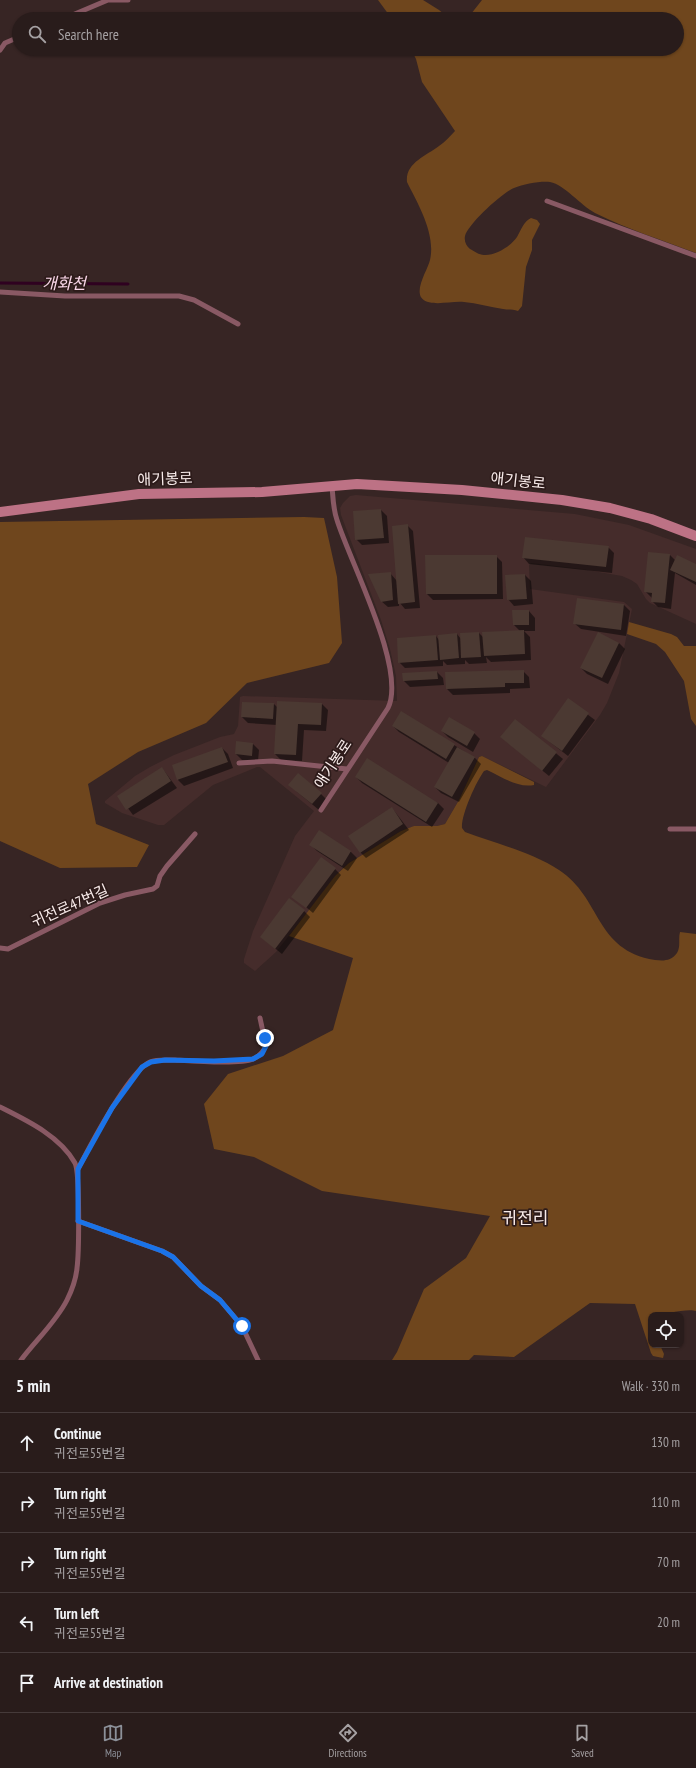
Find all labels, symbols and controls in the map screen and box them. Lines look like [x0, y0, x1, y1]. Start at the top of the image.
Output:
search box [12, 12, 684, 56]
icon: search [26, 23, 48, 45]
text: Search here [58, 25, 119, 44]
water label: 개화천 [42, 273, 88, 293]
street label: 애기봉로 [137, 468, 193, 489]
street label: 애기봉로 [490, 468, 546, 493]
street label: 애기봉로 [310, 735, 356, 792]
street label: 귀전로47번길 [28, 880, 111, 931]
route end [256, 1029, 274, 1047]
district label: 귀전리 [502, 1207, 548, 1229]
map controls [648, 1312, 684, 1348]
button: locate [648, 1312, 684, 1348]
route start [233, 1317, 251, 1335]
text: 5 min [16, 1375, 50, 1397]
text: Walk · 330 m [622, 1378, 680, 1395]
text: Continue [54, 1424, 101, 1443]
icon: ahead [16, 1432, 38, 1454]
text: 130 m [651, 1434, 680, 1451]
text: 귀전로55번길 [54, 1445, 126, 1462]
text: Turn right [54, 1484, 106, 1503]
icon: right [16, 1492, 38, 1514]
text: 110 m [651, 1494, 680, 1511]
text: 귀전로55번길 [54, 1505, 126, 1522]
text: Turn right [54, 1544, 106, 1563]
icon: right [16, 1552, 38, 1574]
text: 70 m [657, 1554, 680, 1571]
text: 귀전로55번길 [54, 1565, 126, 1582]
text: Turn left [54, 1604, 99, 1623]
icon: left [16, 1612, 38, 1634]
text: 20 m [657, 1614, 680, 1631]
text: 귀전로55번길 [54, 1625, 126, 1642]
icon: arrive [16, 1672, 38, 1694]
text: Arrive at destination [54, 1673, 163, 1692]
tab: Map [102, 1722, 124, 1760]
tab: Directions [329, 1722, 367, 1760]
tab: Saved [571, 1722, 594, 1760]

